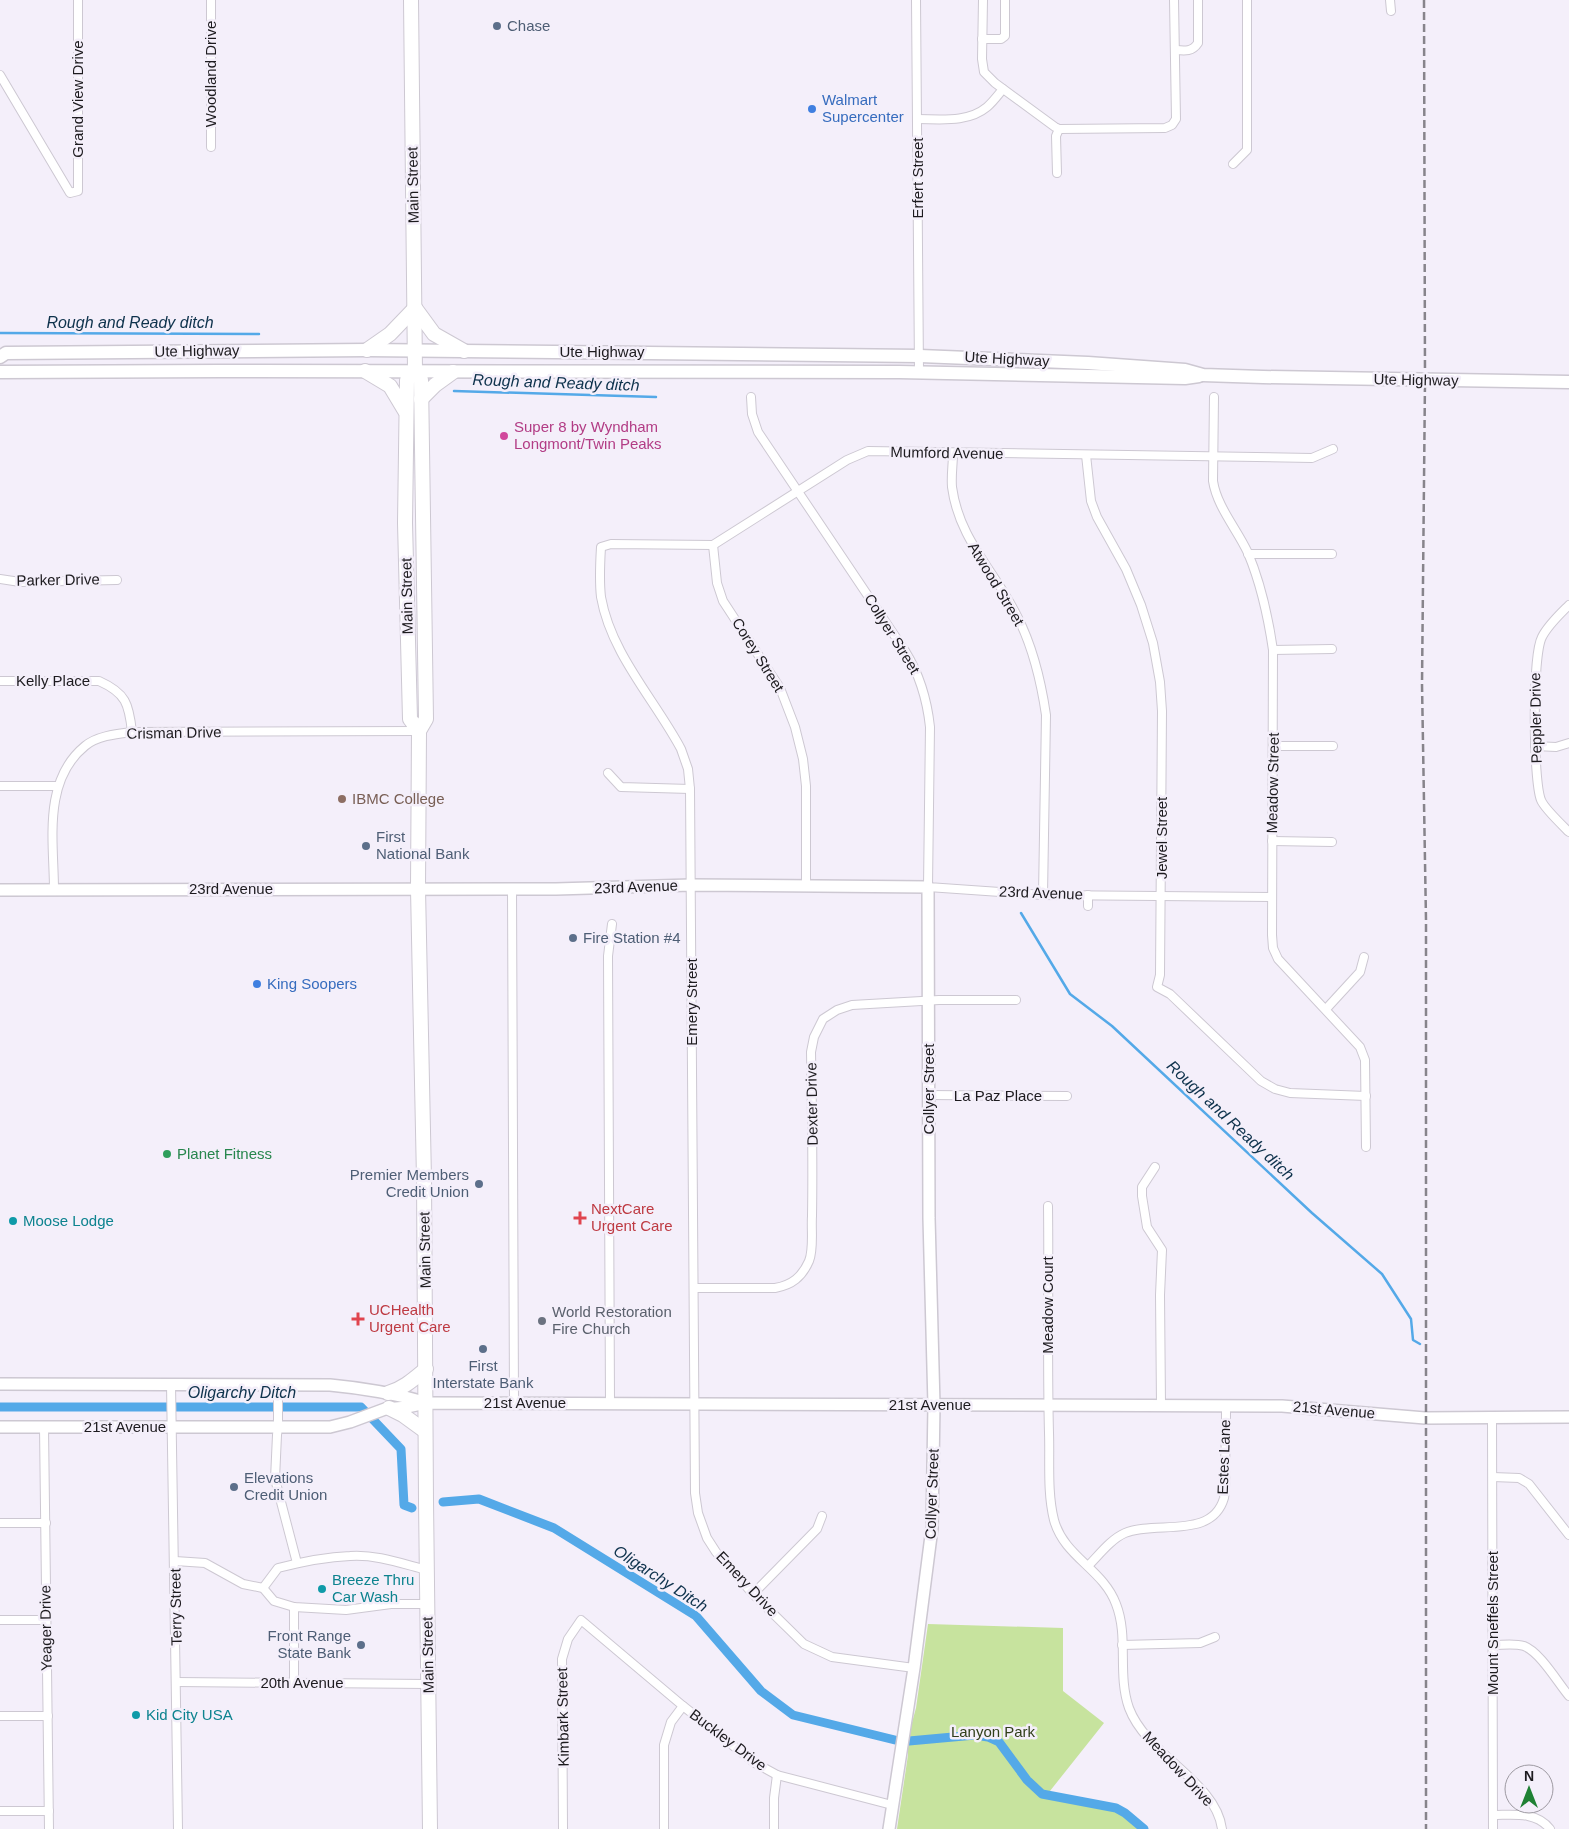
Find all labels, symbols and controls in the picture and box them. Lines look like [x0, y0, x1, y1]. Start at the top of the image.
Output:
place label: Chase [507, 17, 550, 34]
marker: Chase [491, 20, 503, 32]
street label: Woodland Drive [202, 21, 219, 127]
street label: Grand View Drive [69, 40, 86, 158]
place label: Walmart Supercenter [822, 91, 904, 125]
marker: Walmart Supercenter [806, 103, 818, 115]
street label: Erfert Street [909, 137, 926, 218]
street label: Main Street [403, 146, 422, 224]
water label: Rough and Ready ditch [46, 314, 214, 331]
street label: Ute Highway [154, 341, 240, 360]
street label: Ute Highway [559, 343, 645, 360]
street label: Ute Highway [964, 348, 1050, 369]
street label: Ute Highway [1373, 370, 1459, 389]
water label: Rough and Ready ditch [472, 371, 640, 394]
place label: Super 8 by Wyndham Longmont/Twin Peaks [514, 418, 662, 452]
marker: Super 8 by Wyndham Longmont/Twin Peaks [498, 430, 510, 442]
street label: Mumford Avenue [890, 443, 1004, 462]
street label: Atwood Street [965, 539, 1028, 629]
street label: Main Street [397, 557, 416, 635]
street label: Parker Drive [16, 570, 100, 589]
street label: Collyer Street [861, 591, 924, 677]
street label: Corey Street [729, 615, 788, 696]
street label: Kelly Place [16, 672, 90, 689]
street label: Peppler Drive [1526, 672, 1545, 764]
street label: Crisman Drive [126, 723, 222, 742]
street label: Meadow Street [1263, 732, 1282, 834]
place label: IBMC College [352, 790, 445, 807]
marker: IBMC College [336, 793, 348, 805]
street label: Jewel Street [1153, 796, 1170, 879]
place label: First National Bank [376, 828, 470, 862]
marker: First National Bank [360, 840, 372, 852]
street label: 23rd Avenue [594, 877, 678, 896]
street label: 23rd Avenue [189, 880, 273, 897]
street label: 23rd Avenue [999, 883, 1083, 902]
place label: Fire Station #4 [583, 929, 681, 946]
marker: Fire Station #4 [567, 932, 579, 944]
street label: Emery Street [683, 957, 700, 1046]
place label: King Soopers [267, 975, 357, 992]
marker: King Soopers [251, 978, 263, 990]
street label: Collyer Street [920, 1043, 937, 1134]
water label: Rough and Ready ditch [1164, 1057, 1298, 1184]
street label: Dexter Drive [802, 1062, 821, 1146]
street label: La Paz Place [954, 1087, 1042, 1104]
place label: Planet Fitness [177, 1145, 272, 1162]
marker: Planet Fitness [161, 1148, 173, 1160]
place label: Premier Members Credit Union [350, 1166, 469, 1200]
marker: Premier Members Credit Union [473, 1178, 485, 1190]
place label: NextCare Urgent Care [591, 1200, 673, 1234]
street label: Main Street [415, 1211, 434, 1289]
marker: NextCare Urgent Care [573, 1211, 587, 1225]
place label: Moose Lodge [23, 1212, 114, 1229]
marker: Moose Lodge [7, 1215, 19, 1227]
street label: Meadow Court [1039, 1255, 1056, 1354]
place label: UCHealth Urgent Care [369, 1301, 451, 1335]
place label: World Restoration Fire Church [552, 1303, 672, 1337]
marker: UCHealth Urgent Care [351, 1312, 365, 1326]
marker: World Restoration Fire Church [536, 1315, 548, 1327]
marker: First Interstate Bank [477, 1343, 489, 1355]
place label: First Interstate Bank [433, 1357, 534, 1391]
water label: Oligarchy Ditch [188, 1384, 296, 1401]
street label: 21st Avenue [484, 1394, 566, 1411]
street label: 21st Avenue [889, 1396, 971, 1413]
street label: 21st Avenue [1292, 1397, 1376, 1422]
street label: 21st Avenue [84, 1418, 166, 1435]
street label: Estes Lane [1214, 1419, 1233, 1495]
street label: Collyer Street [921, 1447, 942, 1540]
place label: Elevations Credit Union [244, 1469, 327, 1503]
marker: Elevations Credit Union [228, 1481, 240, 1493]
water label: Oligarchy Ditch [611, 1542, 711, 1615]
street label: Emery Drive [713, 1548, 782, 1620]
street label: Mount Sneffels Street [1484, 1550, 1501, 1695]
street label: Terry Street [166, 1567, 185, 1646]
place label: Breeze Thru Car Wash [332, 1571, 414, 1605]
marker: Breeze Thru Car Wash [316, 1583, 328, 1595]
street label: Yeager Drive [36, 1585, 55, 1671]
street label: Main Street [418, 1616, 437, 1694]
place label: Front Range State Bank [268, 1627, 351, 1661]
marker: Front Range State Bank [355, 1639, 367, 1651]
street label: Kimbark Street [553, 1666, 572, 1767]
street label: 20th Avenue [260, 1674, 344, 1691]
street label: Buckley Drive [687, 1705, 770, 1774]
place label: Kid City USA [146, 1706, 233, 1723]
marker: Kid City USA [130, 1709, 142, 1721]
park label: Lanyon Park [951, 1723, 1036, 1740]
street label: Meadow Drive [1139, 1728, 1217, 1810]
north arrow [1504, 1764, 1554, 1814]
text: N [1524, 1768, 1534, 1784]

